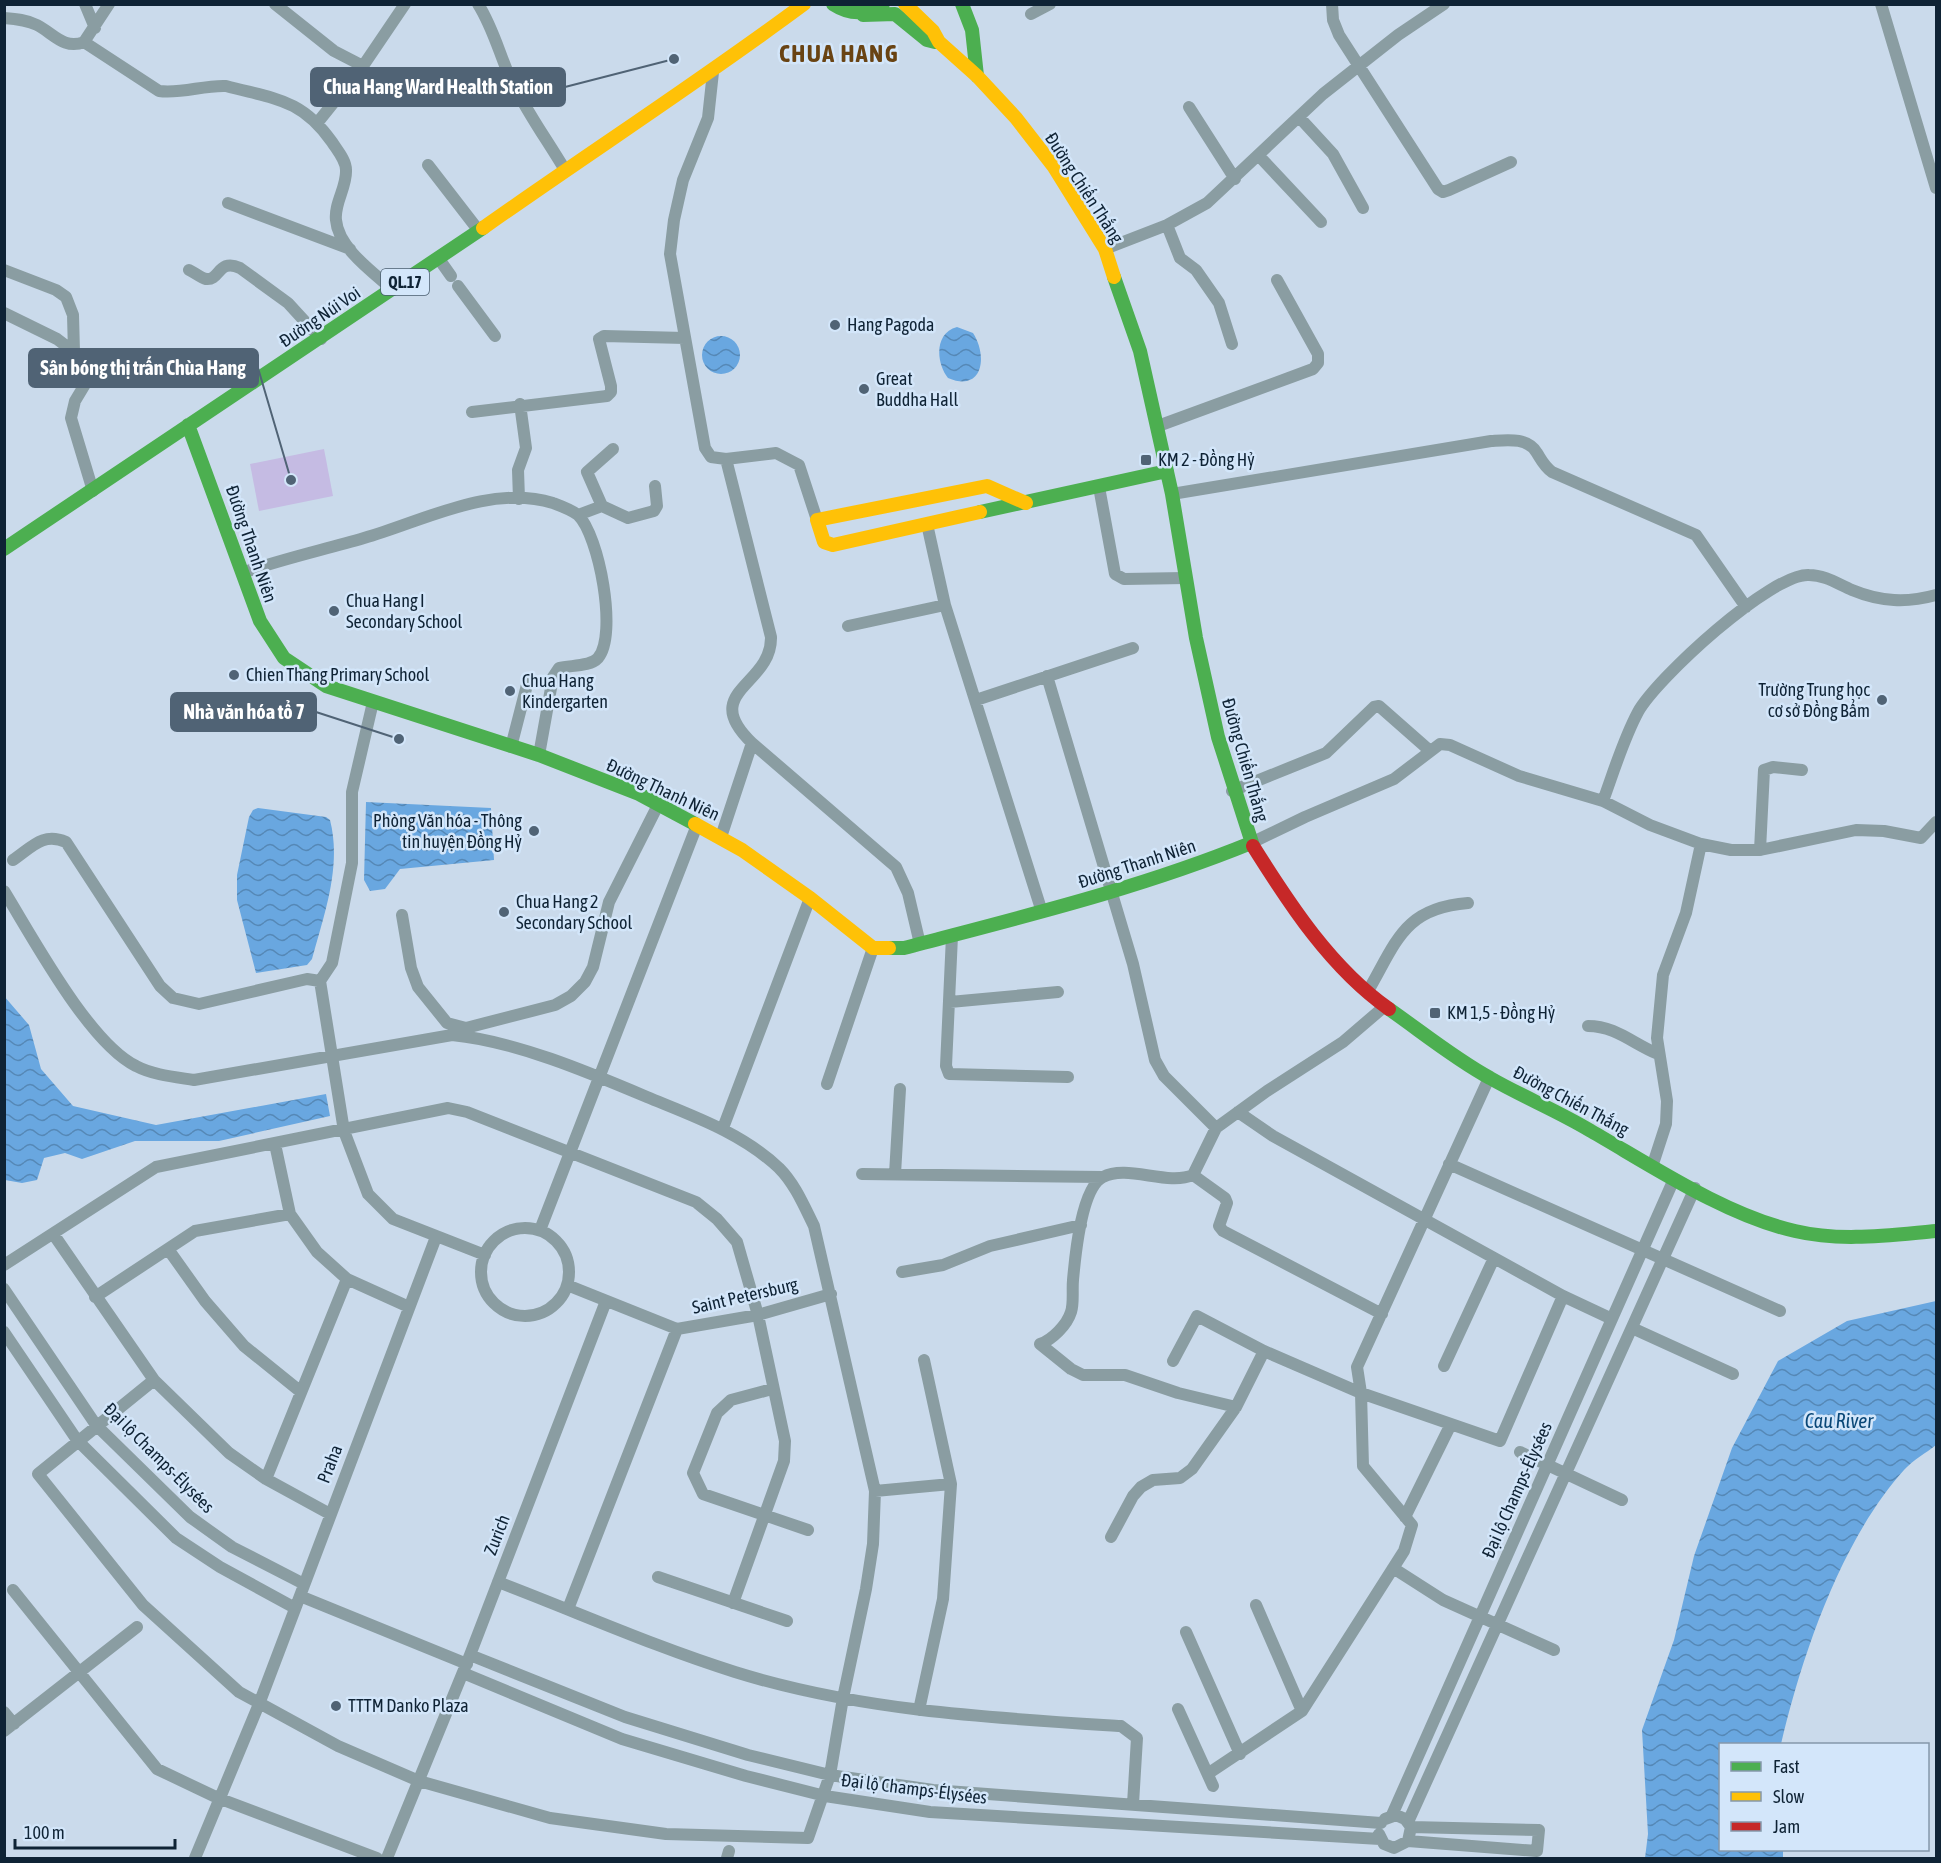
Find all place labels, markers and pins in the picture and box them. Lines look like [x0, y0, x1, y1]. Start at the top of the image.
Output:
callout: Chua Hang Ward Health Station [311, 68, 565, 106]
place label: Hang Pagoda [847, 314, 934, 335]
marker: Hang Pagoda [828, 318, 842, 332]
callout: Sân bóng thị trấn Chùa Hang [29, 349, 258, 387]
place label: Great Buddha Hall [876, 368, 958, 410]
marker: Great Buddha Hall [857, 382, 871, 396]
place label: KM 2 - Đồng Hỷ [1158, 448, 1255, 470]
marker: KM 2 - Đồng Hỷ [1139, 453, 1153, 467]
place label: Chua Hang I Secondary School [346, 590, 462, 632]
marker: Chua Hang I Secondary School [327, 604, 341, 618]
place label: Chien Thang Primary School [246, 664, 430, 685]
marker: Chien Thang Primary School [227, 668, 241, 682]
place label: Chua Hang Kindergarten [522, 670, 608, 712]
place label: Trường Trung học cơ sở Đồng Bẩm [1758, 679, 1870, 721]
marker: Chua Hang Kindergarten [503, 684, 517, 698]
callout: Nhà văn hóa tổ 7 [171, 693, 316, 731]
marker: Trường Trung học cơ sở Đồng Bẩm [1875, 693, 1889, 707]
place label: Phòng Văn hóa - Thông tin huyện Đồng Hỷ [373, 810, 522, 852]
marker: Phòng Văn hóa - Thông tin huyện Đồng Hỷ [527, 824, 541, 838]
place label: Chua Hang 2 Secondary School [516, 891, 632, 933]
marker: Chua Hang 2 Secondary School [497, 905, 511, 919]
place label: KM 1,5 - Đồng Hỷ [1447, 1001, 1555, 1023]
marker: KM 1,5 - Đồng Hỷ [1428, 1006, 1442, 1020]
place label: TTTM Danko Plaza [348, 1695, 469, 1716]
marker: TTTM Danko Plaza [329, 1699, 343, 1713]

